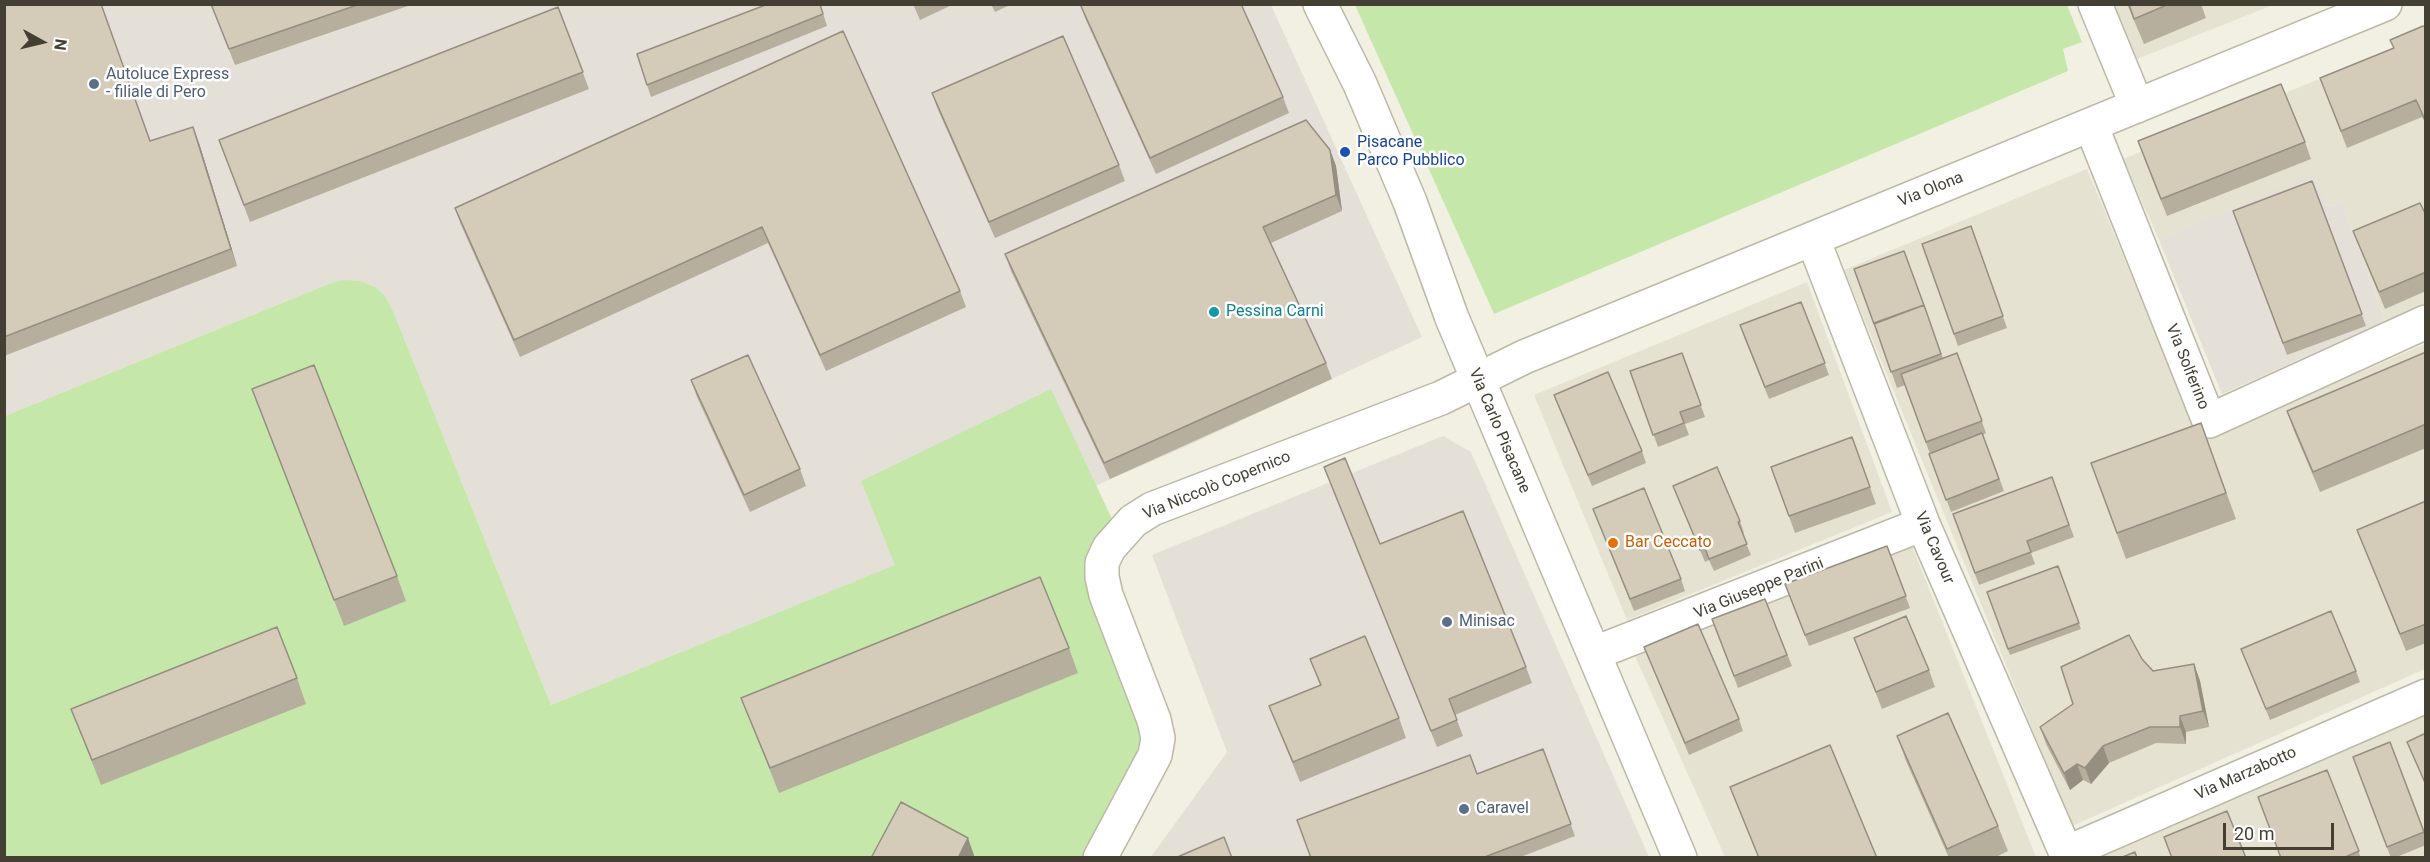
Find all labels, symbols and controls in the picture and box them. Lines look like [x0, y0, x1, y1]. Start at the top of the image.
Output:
north arrow [12, 12, 72, 72]
text: N [50, 38, 71, 51]
place label: Autoluce Express - filiale di Pero [106, 65, 229, 103]
marker: Autoluce Express - filiale di Pero [87, 77, 101, 91]
place label: Pisacane Parco Pubblico [1357, 133, 1465, 171]
marker: Pisacane Parco Pubblico [1338, 145, 1352, 159]
street label: Via Olona [1896, 168, 1966, 212]
place label: Pessina Carni [1226, 302, 1324, 322]
marker: Pessina Carni [1207, 305, 1221, 319]
street label: Via Solferino [2161, 321, 2213, 413]
street label: Via Carlo Pisacane [1464, 366, 1534, 496]
street label: Via Niccolò Copernico [1140, 448, 1294, 524]
street label: Via Cavour [1910, 509, 1958, 587]
place label: Bar Ceccato [1625, 533, 1712, 553]
marker: Bar Ceccato [1606, 536, 1620, 550]
street label: Via Giuseppe Parini [1691, 554, 1827, 624]
place label: Minisac [1459, 612, 1515, 632]
marker: Minisac [1440, 615, 1454, 629]
street label: Via Marzabotto [2192, 743, 2300, 805]
place label: Caravel [1476, 799, 1529, 819]
marker: Caravel [1457, 802, 1471, 816]
scale bar [2226, 811, 2337, 849]
text: 20 m [2234, 823, 2274, 844]

